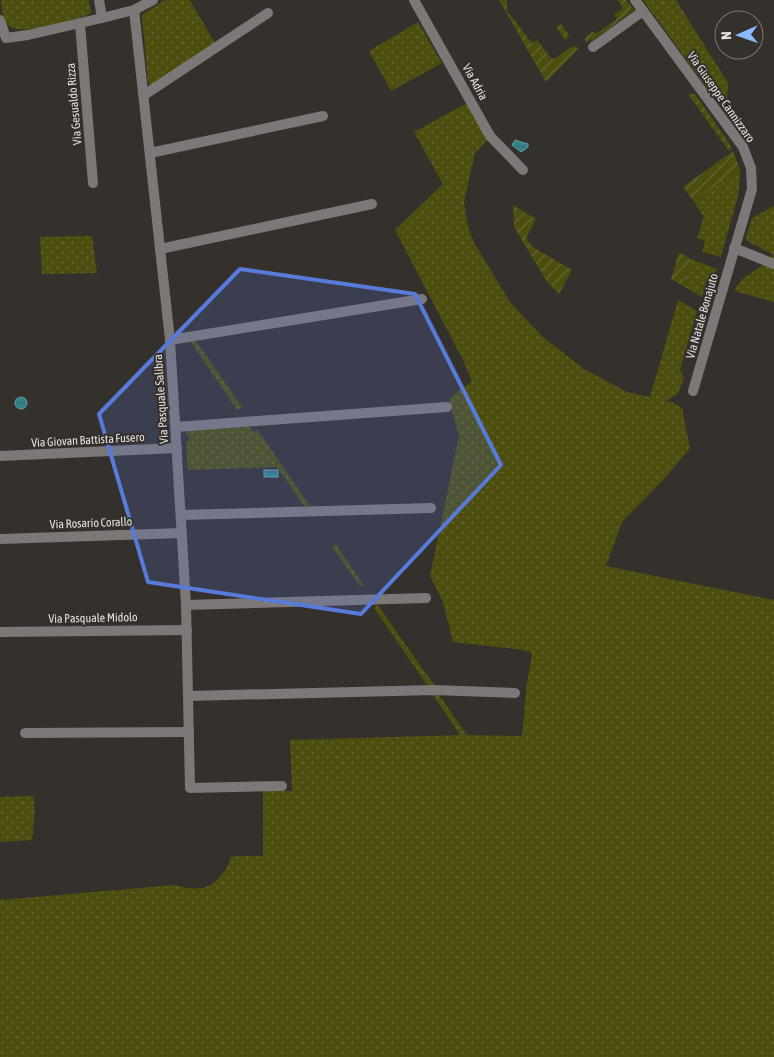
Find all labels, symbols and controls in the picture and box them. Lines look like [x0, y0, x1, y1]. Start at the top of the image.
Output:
north arrow [714, 10, 764, 60]
text: N [718, 31, 734, 40]
street label: Via Giuseppe Cannizzaro [684, 49, 758, 145]
street label: Via Adria [459, 61, 491, 103]
street label: Via Gesualdo Rizza [63, 62, 85, 146]
street label: Via Natale Bonajuto [683, 271, 721, 360]
street label: Via Pasquale Salibra [151, 354, 171, 444]
street label: Via Giovan Battista Fusero [31, 430, 145, 450]
street label: Via Rosario Corallo [49, 515, 133, 531]
street label: Via Pasquale Midolo [48, 610, 138, 626]

